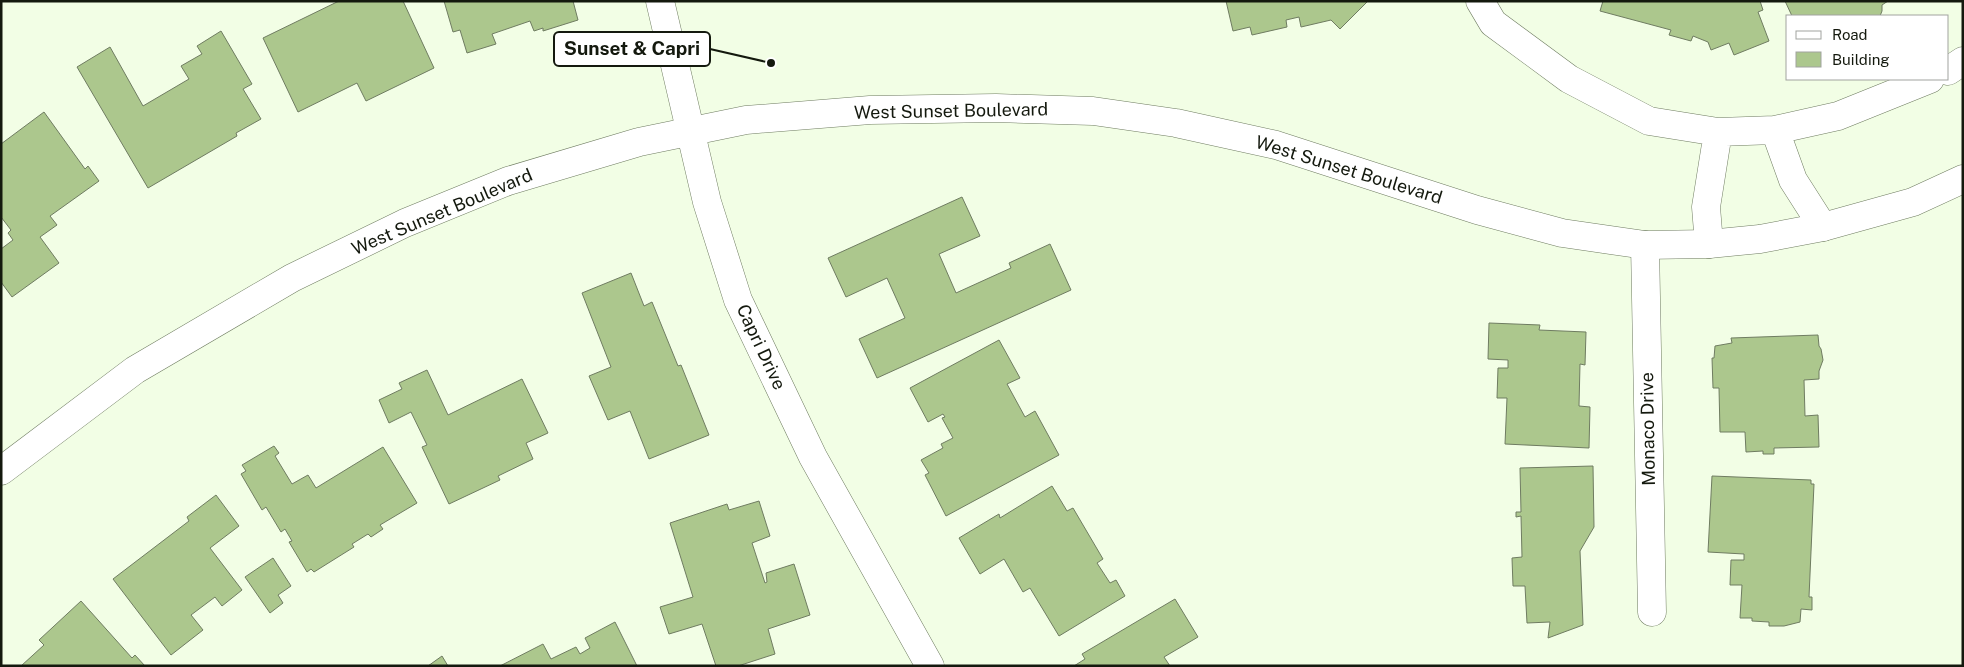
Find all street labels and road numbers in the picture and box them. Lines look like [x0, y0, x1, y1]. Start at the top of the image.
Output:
street label: West Sunset Boulevard [854, 98, 1048, 123]
street label: West Sunset Boulevard [1253, 131, 1445, 208]
street label: West Sunset Boulevard [348, 164, 535, 259]
street label: Capri Drive [733, 301, 790, 393]
street label: Monaco Drive [1636, 372, 1659, 486]

